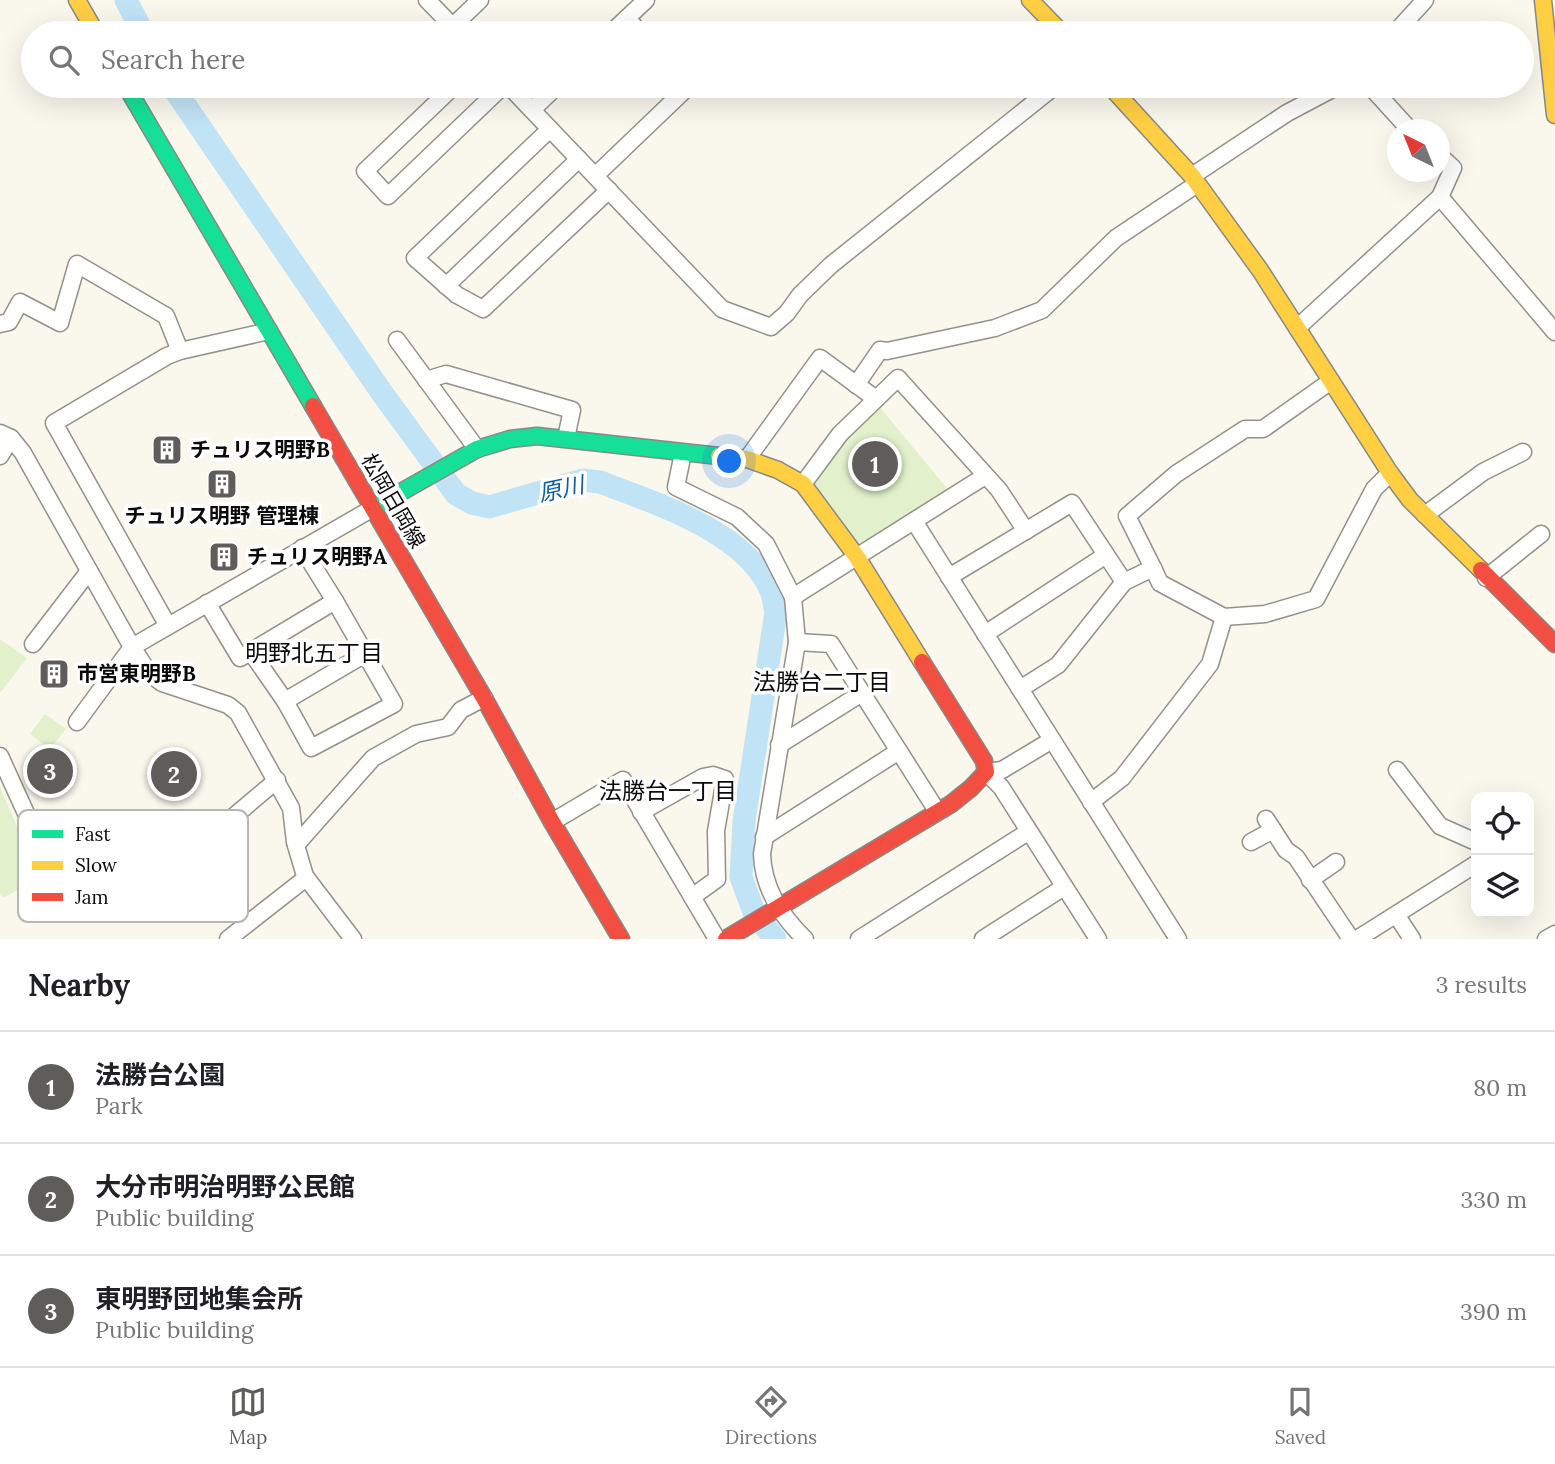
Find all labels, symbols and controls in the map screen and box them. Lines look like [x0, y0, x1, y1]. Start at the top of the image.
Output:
search box [21, 21, 1534, 98]
icon: search [45, 41, 83, 79]
text: Search here [101, 43, 245, 76]
north arrow [1387, 119, 1450, 182]
building icon: チュリス明野B [150, 433, 184, 467]
place label: チュリス明野B [190, 436, 330, 463]
pin: 1 [852, 438, 898, 490]
your location [712, 444, 746, 478]
street label: 松岡日岡線 [355, 449, 431, 553]
building icon: チュリス明野 管理棟 [205, 467, 239, 501]
water label: 原川 [535, 469, 589, 507]
place label: チュリス明野 管理棟 [125, 502, 319, 529]
building icon: チュリス明野A [207, 540, 241, 574]
place label: チュリス明野A [247, 543, 387, 570]
district label: 明野北五丁目 [245, 638, 383, 667]
building icon: 市営東明野B [37, 657, 71, 691]
place label: 市営東明野B [77, 660, 196, 687]
district label: 法勝台二丁目 [753, 667, 891, 696]
pin: 3 [27, 745, 73, 797]
pin: 2 [151, 748, 197, 800]
district label: 法勝台一丁目 [599, 776, 737, 805]
map controls [1471, 792, 1534, 918]
button: locate [1471, 792, 1534, 855]
legend [18, 810, 248, 922]
text: Fast [75, 822, 111, 846]
text: Slow [75, 853, 118, 877]
button: layers [1471, 855, 1534, 918]
text: Jam [74, 885, 109, 909]
text: Nearby [28, 966, 130, 1004]
text: 3 results [1436, 970, 1527, 999]
text: 法勝台公園 [95, 1058, 225, 1091]
text: 1 [46, 1073, 56, 1102]
text: 80 m [1473, 1073, 1527, 1102]
text: Park [95, 1091, 143, 1120]
text: 大分市明治明野公民館 [95, 1170, 355, 1203]
text: 2 [45, 1185, 57, 1214]
text: 330 m [1460, 1185, 1527, 1214]
text: Public building [95, 1203, 254, 1232]
text: 東明野団地集会所 [95, 1282, 303, 1315]
text: 3 [45, 1297, 57, 1326]
text: 390 m [1460, 1297, 1527, 1326]
text: Public building [95, 1315, 254, 1344]
tab: Map [229, 1383, 267, 1449]
tab: Directions [725, 1383, 817, 1449]
tab: Saved [1275, 1383, 1326, 1449]

